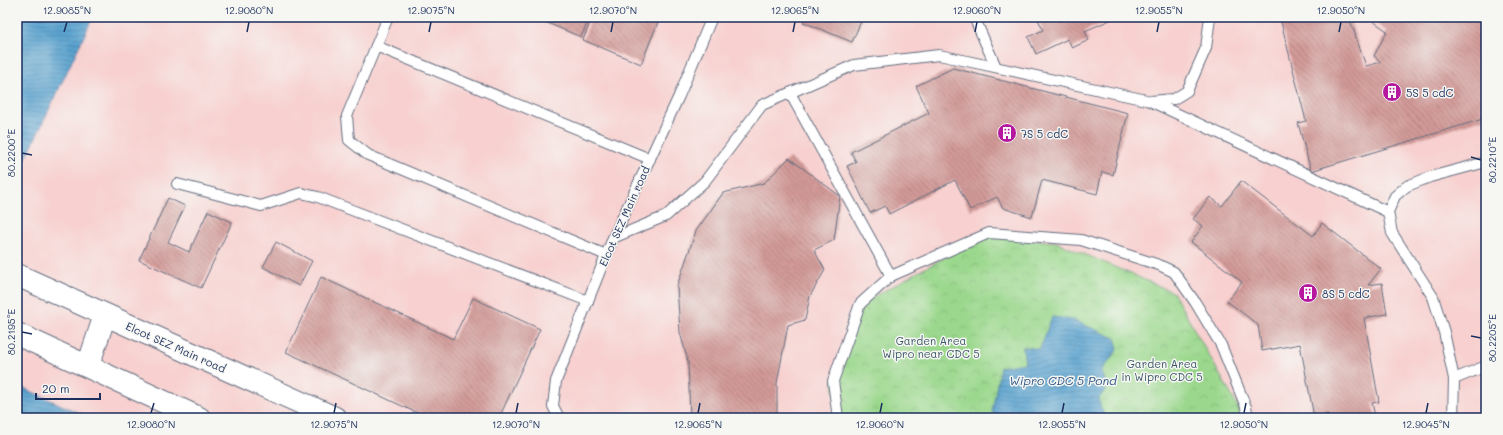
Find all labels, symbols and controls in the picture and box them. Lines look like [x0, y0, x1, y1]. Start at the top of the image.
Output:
text: 12.9085°N [43, 3, 91, 17]
text: 12.9080°N [225, 3, 273, 17]
text: 12.9075°N [407, 3, 455, 17]
text: 12.9070°N [589, 3, 637, 17]
text: 12.9065°N [771, 3, 819, 17]
text: 12.9060°N [953, 3, 1001, 17]
text: 12.9055°N [1135, 3, 1183, 17]
text: 12.9050°N [1317, 3, 1365, 17]
building icon: 5S 5 cdC [1381, 81, 1403, 103]
place label: 5S 5 cdC [1406, 85, 1454, 100]
building icon: 7S 5 cdC [996, 122, 1018, 144]
place label: 7S 5 cdC [1021, 126, 1068, 141]
text: 80.2200°E [4, 129, 18, 177]
text: 80.2210°E [1485, 136, 1499, 183]
street label: Elcot SEZ Main road [595, 163, 653, 269]
building icon: 8S 5 cdC [1297, 282, 1319, 304]
place label: 8S 5 cdC [1322, 286, 1370, 301]
text: 80.2195°E [4, 308, 18, 355]
text: 80.2205°E [1485, 314, 1499, 362]
street label: Elcot SEZ Main road [123, 318, 229, 376]
park label: Garden Area Wipro near CDC 5 [882, 333, 980, 361]
park label: Garden Area in Wipro CDC 5 [1121, 356, 1203, 384]
water label: Wipro CDC 5 Pond [1009, 372, 1118, 388]
scale bar [36, 375, 100, 401]
text: 20 m [42, 380, 70, 396]
text: 12.9080°N [127, 417, 175, 431]
text: 12.9075°N [310, 417, 358, 431]
text: 12.9070°N [492, 417, 540, 431]
text: 12.9065°N [674, 417, 722, 431]
text: 12.9060°N [856, 417, 904, 431]
text: 12.9055°N [1038, 417, 1086, 431]
text: 12.9050°N [1220, 417, 1268, 431]
text: 12.9045°N [1402, 417, 1450, 431]

